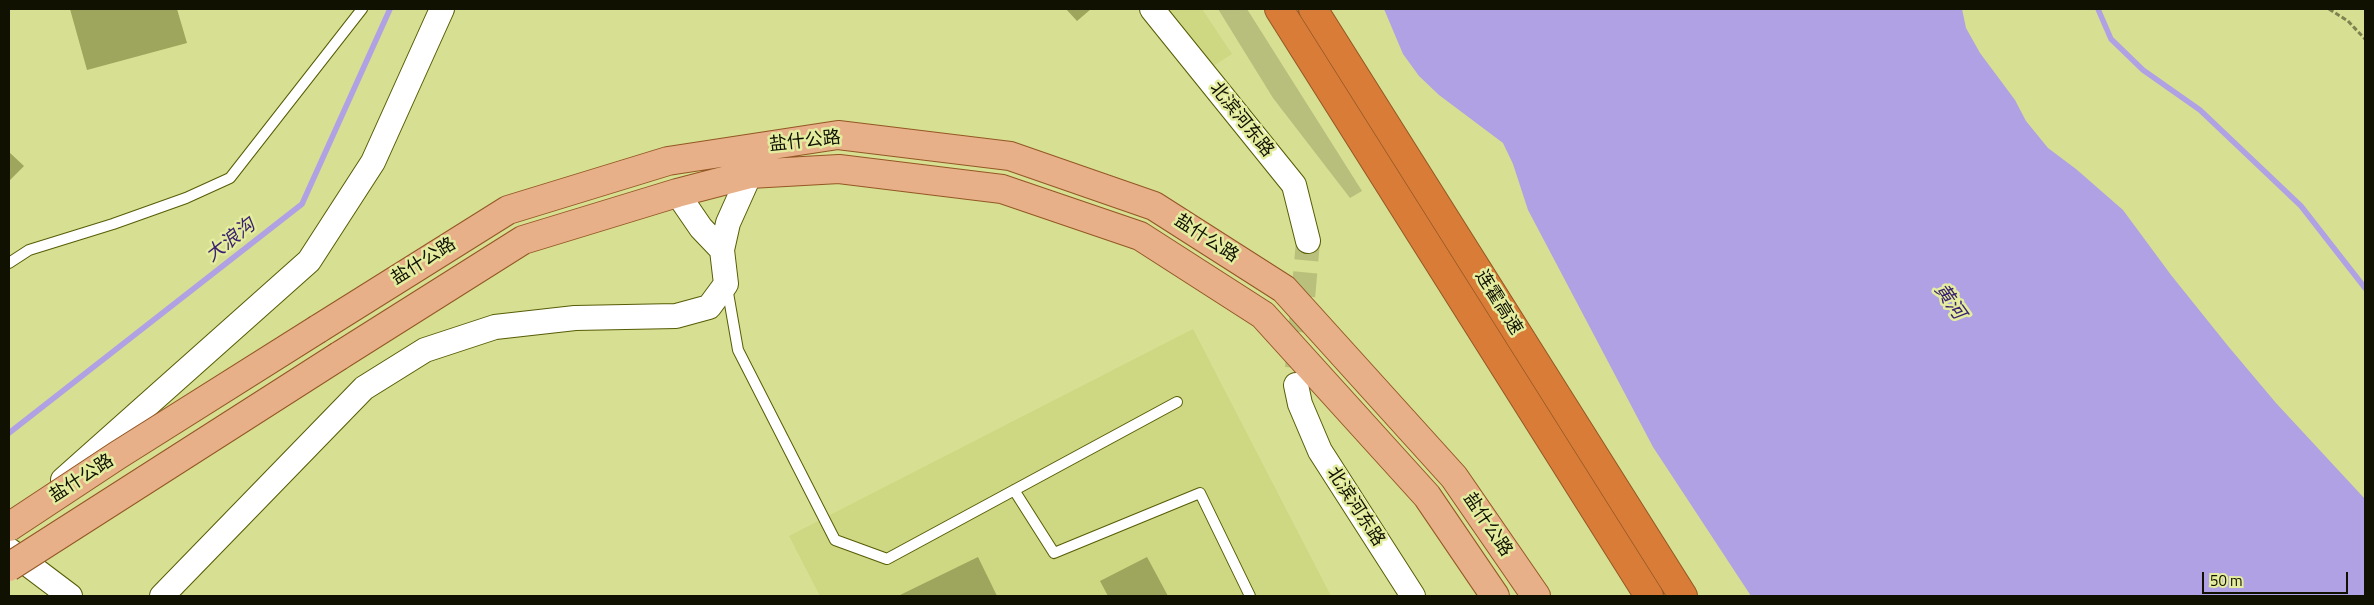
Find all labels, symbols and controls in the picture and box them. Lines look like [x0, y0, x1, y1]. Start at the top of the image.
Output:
street label: 北滨河东路 [1204, 78, 1278, 162]
street label: 盐什公路 [768, 127, 842, 157]
street label: 盐什公路 [1170, 210, 1242, 268]
water label: 大浪沟 [202, 214, 260, 268]
street label: 盐什公路 [388, 234, 460, 290]
street label: 连霍高速 [1470, 267, 1526, 339]
water label: 黄河 [1929, 280, 1969, 324]
street label: 盐什公路 [46, 450, 118, 508]
street label: 北滨河东路 [1321, 463, 1389, 551]
street label: 盐什公路 [1458, 489, 1516, 561]
scale bar [2204, 562, 2350, 594]
text: 50 m [2210, 569, 2243, 592]

